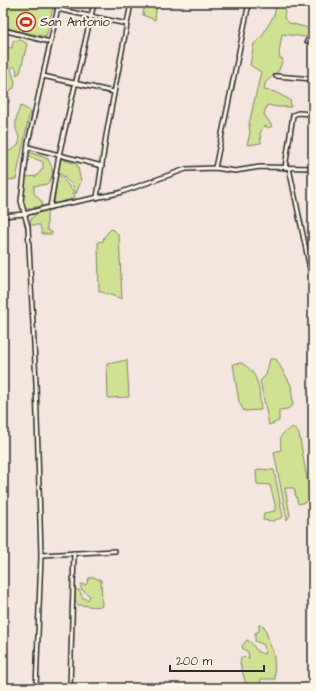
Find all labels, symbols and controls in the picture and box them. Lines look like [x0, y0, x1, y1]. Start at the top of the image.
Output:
sports icon: San Antonio [15, 11, 37, 33]
place label: San Antonio [40, 13, 111, 31]
scale bar [170, 647, 264, 673]
text: 200 m [176, 653, 213, 670]

